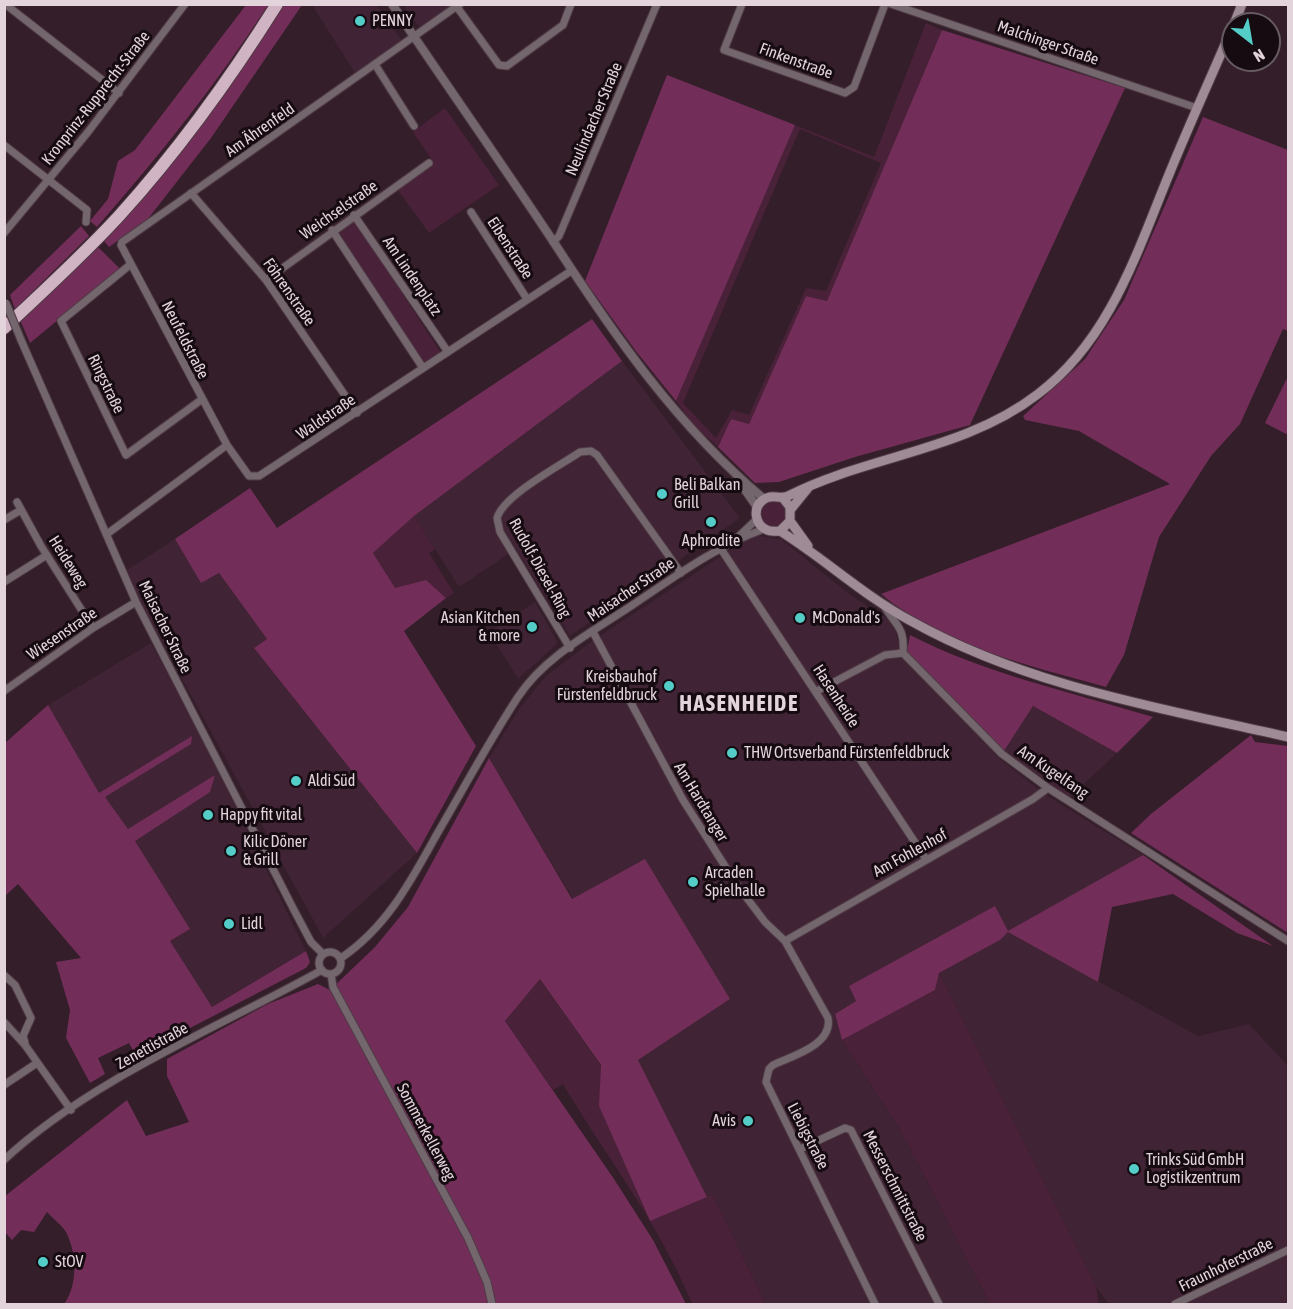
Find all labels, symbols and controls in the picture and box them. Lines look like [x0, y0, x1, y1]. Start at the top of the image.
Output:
place label: PENNY [372, 11, 413, 31]
north arrow [1221, 12, 1281, 72]
marker: PENNY [353, 14, 367, 28]
street label: Malchinger Straße [995, 17, 1101, 69]
street label: Kronprinz-Rupprecht-Straße [38, 27, 154, 169]
street label: Finkenstraße [757, 39, 835, 83]
text: N [1251, 46, 1268, 66]
street label: Neulindacher Straße [562, 60, 626, 178]
street label: Am Ährenfeld [222, 99, 298, 161]
street label: Weichselstraße [297, 176, 381, 244]
street label: Eibenstraße [483, 213, 537, 283]
street label: Am Lindenplatz [378, 233, 446, 319]
street label: Föhrenstraße [259, 255, 319, 329]
street label: Neufeldstraße [157, 298, 213, 382]
street label: Ringstraße [84, 351, 128, 417]
street label: Waldstraße [293, 390, 359, 444]
place label: Beli Balkan Grill [674, 475, 740, 513]
marker: Beli Balkan Grill [655, 487, 669, 501]
street label: Rudolf-Diesel-Ring [505, 515, 575, 621]
marker: Aphrodite [704, 515, 718, 529]
place label: Aphrodite [682, 531, 740, 551]
street label: Heideweg [44, 532, 92, 592]
street label: Maisacher Straße [584, 554, 678, 626]
street label: Maisacher Straße [134, 578, 196, 676]
street label: Wiesenstraße [23, 604, 101, 664]
place label: Asian Kitchen & more [441, 608, 520, 646]
place label: McDonald's [812, 608, 880, 628]
marker: McDonald's [793, 611, 807, 625]
marker: Asian Kitchen & more [525, 620, 539, 634]
street label: Hasenheide [809, 661, 863, 731]
place label: Kreisbauhof Fürstenfeldbruck [557, 667, 657, 705]
marker: Kreisbauhof Fürstenfeldbruck [662, 679, 676, 693]
district label: HASENHEIDE [679, 691, 799, 717]
street label: Am Kugelfang [1014, 741, 1092, 803]
place label: THW Ortsverband Fürstenfeldbruck [744, 743, 949, 763]
marker: THW Ortsverband Fürstenfeldbruck [725, 746, 739, 760]
street label: Am Hardtanger [670, 759, 732, 845]
place label: Aldi Süd [308, 771, 355, 791]
marker: Aldi Süd [289, 774, 303, 788]
place label: Happy fit vital [220, 805, 302, 825]
marker: Happy fit vital [201, 808, 215, 822]
street label: Am Fohlenhof [870, 825, 950, 881]
place label: Kilic Döner & Grill [243, 832, 307, 870]
marker: Kilic Döner & Grill [224, 844, 238, 858]
place label: Arcaden Spielhalle [705, 863, 765, 901]
marker: Arcaden Spielhalle [686, 875, 700, 889]
place label: Lidl [241, 914, 263, 934]
marker: Lidl [222, 917, 236, 931]
street label: Zenettistraße [113, 1018, 191, 1074]
street label: Sommerkellerweg [392, 1080, 460, 1184]
street label: Liebigstraße [783, 1099, 833, 1173]
place label: Avis [712, 1111, 736, 1131]
marker: Avis [741, 1114, 755, 1128]
street label: Messerschmittstraße [859, 1127, 931, 1245]
place label: Trinks Süd GmbH Logistikzentrum [1146, 1150, 1244, 1188]
marker: Trinks Süd GmbH Logistikzentrum [1127, 1162, 1141, 1176]
street label: Fraunhoferstraße [1176, 1234, 1276, 1296]
place label: StOV [55, 1252, 83, 1272]
marker: StOV [36, 1255, 50, 1269]

